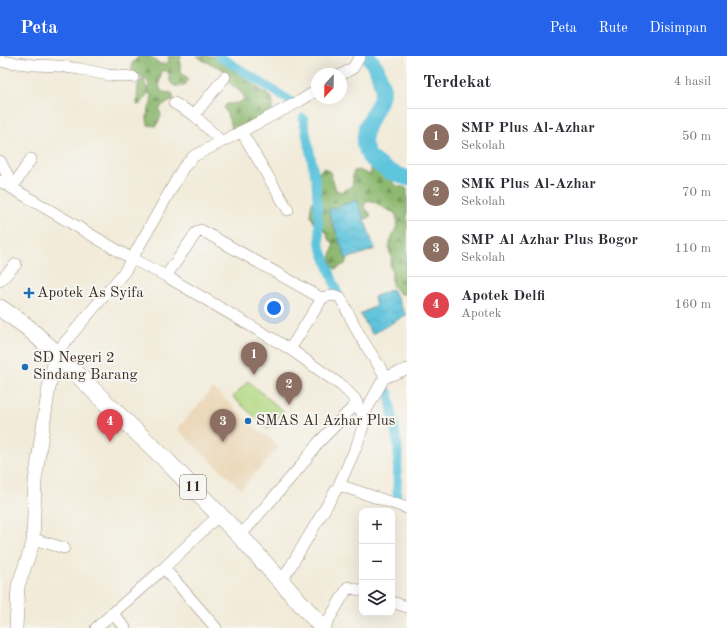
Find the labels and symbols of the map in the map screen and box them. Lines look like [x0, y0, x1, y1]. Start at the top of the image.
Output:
north arrow [311, 68, 347, 104]
place label: Apotek As Syifa [37, 286, 144, 301]
marker: Apotek As Syifa [24, 288, 34, 298]
your location [264, 298, 284, 318]
pin: 1 [241, 342, 267, 375]
place label: SD Negeri 2 Sindang Barang [33, 351, 138, 383]
marker: SD Negeri 2 Sindang Barang [20, 362, 30, 372]
pin: 2 [276, 372, 302, 405]
pin: 4 [97, 409, 123, 442]
pin: 3 [210, 409, 236, 442]
place label: SMAS Al Azhar Plus [256, 414, 395, 429]
marker: SMAS Al Azhar Plus [243, 416, 253, 426]
road number: 11 [180, 475, 206, 499]

